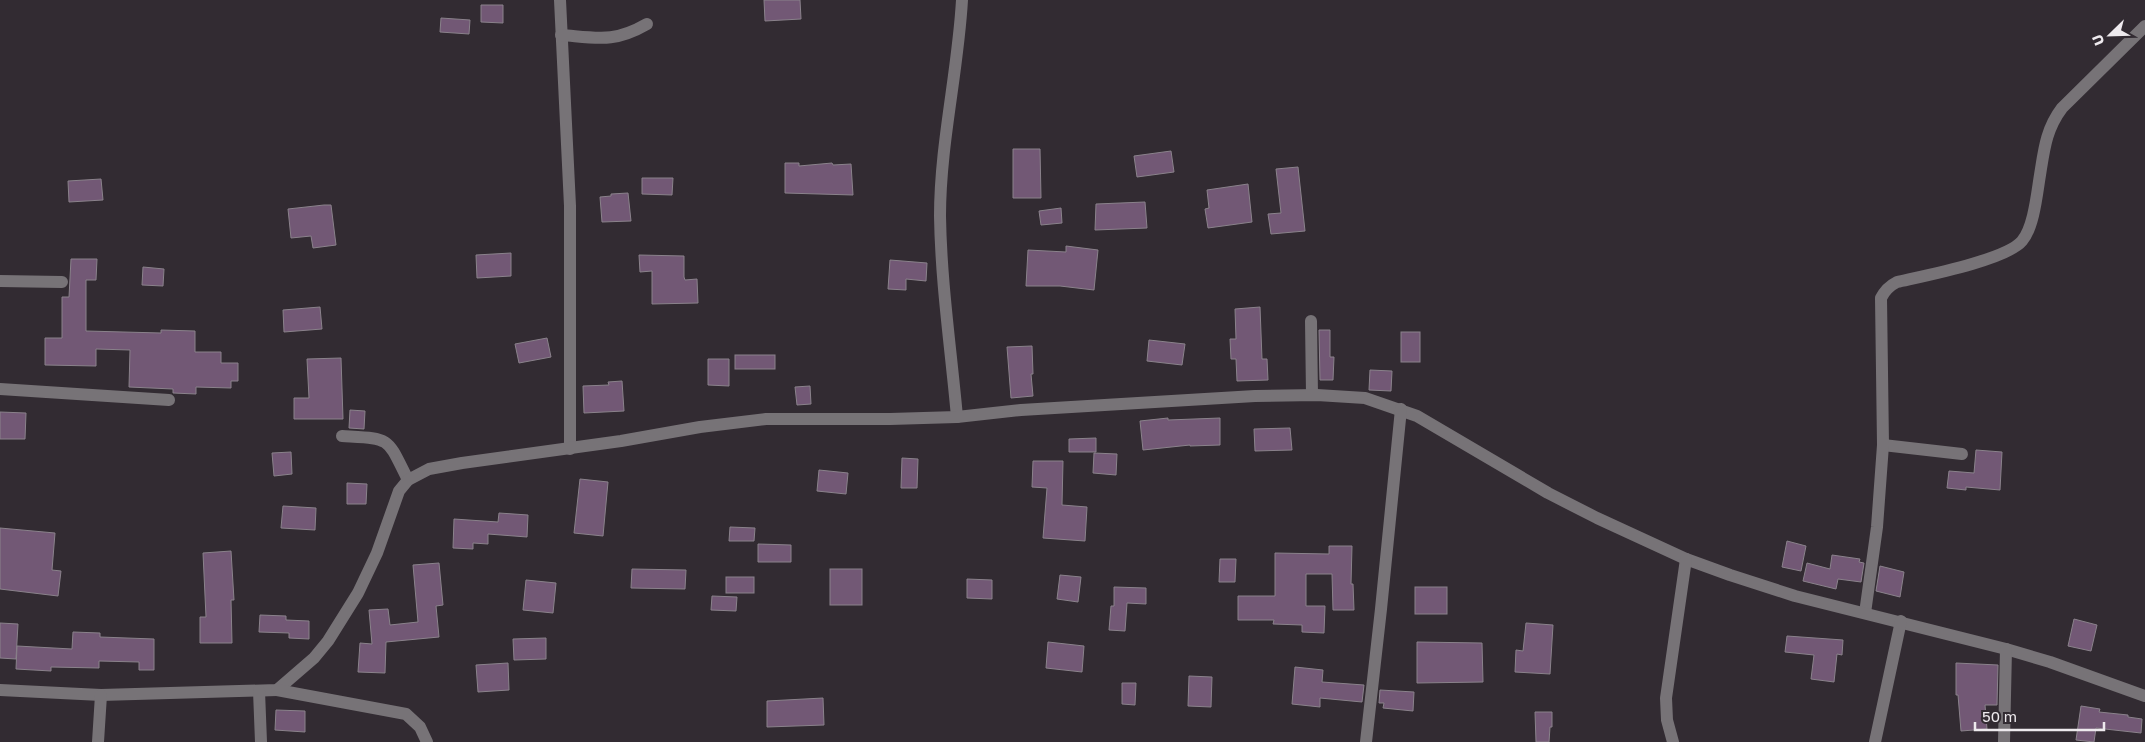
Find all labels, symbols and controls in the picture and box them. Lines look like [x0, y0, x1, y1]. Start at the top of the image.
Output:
north arrow [2085, 10, 2135, 60]
text: U [2088, 32, 2107, 48]
scale bar [1975, 700, 2104, 732]
text: 50 m [1982, 707, 2017, 725]

